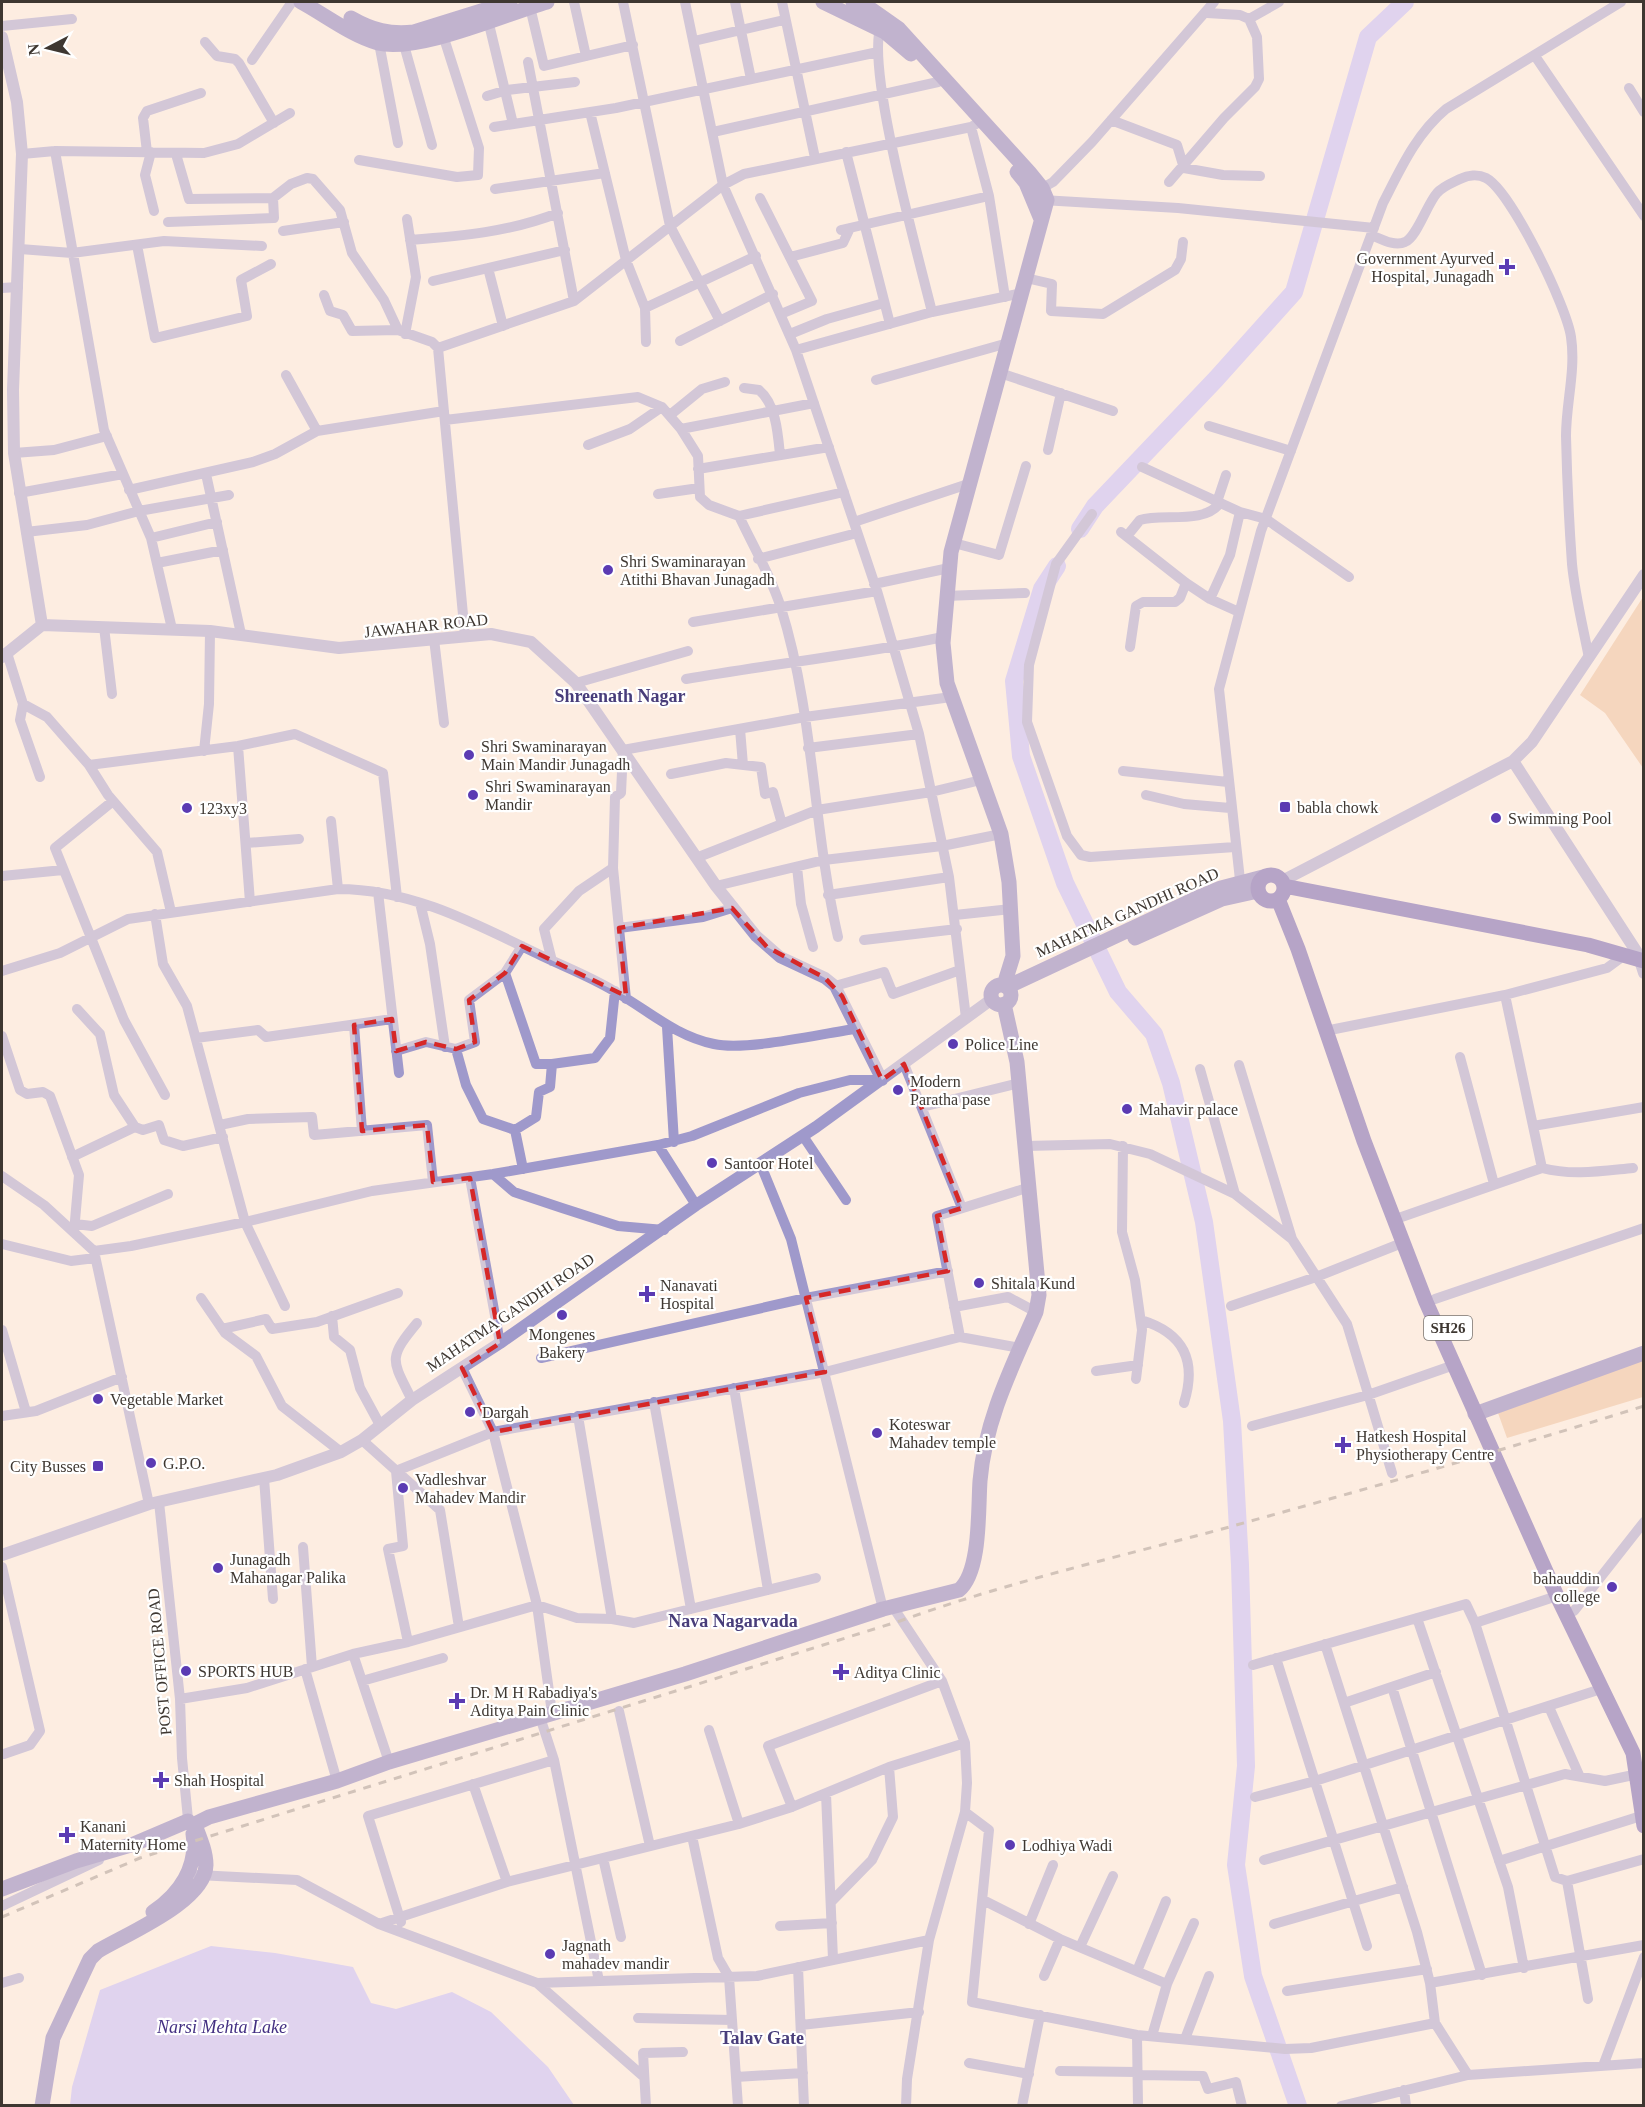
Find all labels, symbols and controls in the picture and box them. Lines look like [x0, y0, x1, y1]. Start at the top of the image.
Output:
north arrow [18, 18, 78, 78]
text: N [24, 43, 43, 57]
place label: Government Ayurved Hospital, Junagadh [1356, 250, 1494, 286]
marker: Government Ayurved Hospital, Junagadh [1498, 258, 1516, 276]
place label: Shri Swaminarayan Atithi Bhavan Junagadh [620, 553, 775, 589]
marker: Shri Swaminarayan Atithi Bhavan Junagadh [601, 563, 615, 577]
street label: JAWAHAR ROAD [363, 611, 489, 640]
district label: Shreenath Nagar [554, 686, 686, 706]
place label: Shri Swaminarayan Main Mandir Junagadh [481, 738, 630, 774]
marker: Shri Swaminarayan Main Mandir Junagadh [462, 748, 476, 762]
place label: Shri Swaminarayan Mandir [485, 778, 611, 813]
marker: Shri Swaminarayan Mandir [466, 788, 480, 802]
place label: babla chowk [1297, 799, 1378, 816]
place label: 123xy3 [199, 800, 247, 818]
marker: babla chowk [1278, 800, 1292, 814]
marker: 123xy3 [180, 801, 194, 815]
place label: Swimming Pool [1508, 810, 1612, 828]
marker: Swimming Pool [1489, 811, 1503, 825]
street label: MAHATMA GANDHI ROAD [1033, 864, 1221, 961]
place label: Police Line [965, 1036, 1038, 1053]
marker: Police Line [946, 1037, 960, 1051]
place label: Modern Paratha pase [910, 1073, 990, 1109]
marker: Modern Paratha pase [891, 1083, 905, 1097]
place label: Mahavir palace [1139, 1101, 1238, 1119]
marker: Mahavir palace [1120, 1102, 1134, 1116]
place label: Santoor Hotel [724, 1155, 814, 1172]
marker: Santoor Hotel [705, 1156, 719, 1170]
street label: MAHATMA GANDHI ROAD [423, 1250, 597, 1375]
place label: Shitala Kund [991, 1275, 1075, 1292]
marker: Shitala Kund [972, 1276, 986, 1290]
place label: Nanavati Hospital [660, 1277, 718, 1313]
marker: Nanavati Hospital [638, 1285, 656, 1303]
marker: Mongenes Bakery [555, 1308, 569, 1322]
road number: SH26 [1424, 1316, 1472, 1340]
place label: Mongenes Bakery [529, 1326, 595, 1362]
place label: Vegetable Market [110, 1391, 224, 1409]
marker: Vegetable Market [91, 1392, 105, 1406]
place label: Dargah [482, 1404, 529, 1422]
marker: Dargah [463, 1405, 477, 1419]
place label: Koteswar Mahadev temple [889, 1416, 996, 1452]
marker: Koteswar Mahadev temple [870, 1426, 884, 1440]
place label: Hatkesh Hospital Physiotherapy Centre [1356, 1428, 1494, 1464]
marker: Hatkesh Hospital Physiotherapy Centre [1334, 1436, 1352, 1454]
place label: G.P.O. [163, 1455, 205, 1472]
marker: G.P.O. [144, 1456, 158, 1470]
place label: City Busses [10, 1458, 86, 1476]
marker: City Busses [91, 1459, 105, 1473]
place label: Vadleshvar Mahadev Mandir [415, 1471, 526, 1506]
marker: Vadleshvar Mahadev Mandir [396, 1481, 410, 1495]
place label: Junagadh Mahanagar Palika [230, 1551, 346, 1587]
marker: Junagadh Mahanagar Palika [211, 1561, 225, 1575]
place label: bahauddin college [1533, 1570, 1600, 1606]
marker: bahauddin college [1605, 1580, 1619, 1594]
street label: POST OFFICE ROAD [145, 1588, 174, 1736]
district label: Nava Nagarvada [668, 1611, 798, 1631]
place label: SPORTS HUB [198, 1663, 294, 1680]
marker: Aditya Clinic [832, 1663, 850, 1681]
marker: SPORTS HUB [179, 1664, 193, 1678]
place label: Aditya Clinic [854, 1664, 941, 1682]
place label: Dr. M H Rabadiya's Aditya Pain Clinic [470, 1684, 597, 1720]
marker: Dr. M H Rabadiya's Aditya Pain Clinic [448, 1692, 466, 1710]
marker: Shah Hospital [152, 1771, 170, 1789]
place label: Shah Hospital [174, 1772, 265, 1790]
place label: Kanani Maternity Home [80, 1818, 186, 1854]
marker: Kanani Maternity Home [58, 1826, 76, 1844]
place label: Lodhiya Wadi [1022, 1837, 1113, 1855]
marker: Lodhiya Wadi [1003, 1838, 1017, 1852]
place label: Jagnath mahadev mandir [562, 1937, 670, 1972]
marker: Jagnath mahadev mandir [543, 1947, 557, 1961]
water label: Narsi Mehta Lake [156, 2017, 287, 2037]
district label: Talav Gate [720, 2028, 804, 2048]

